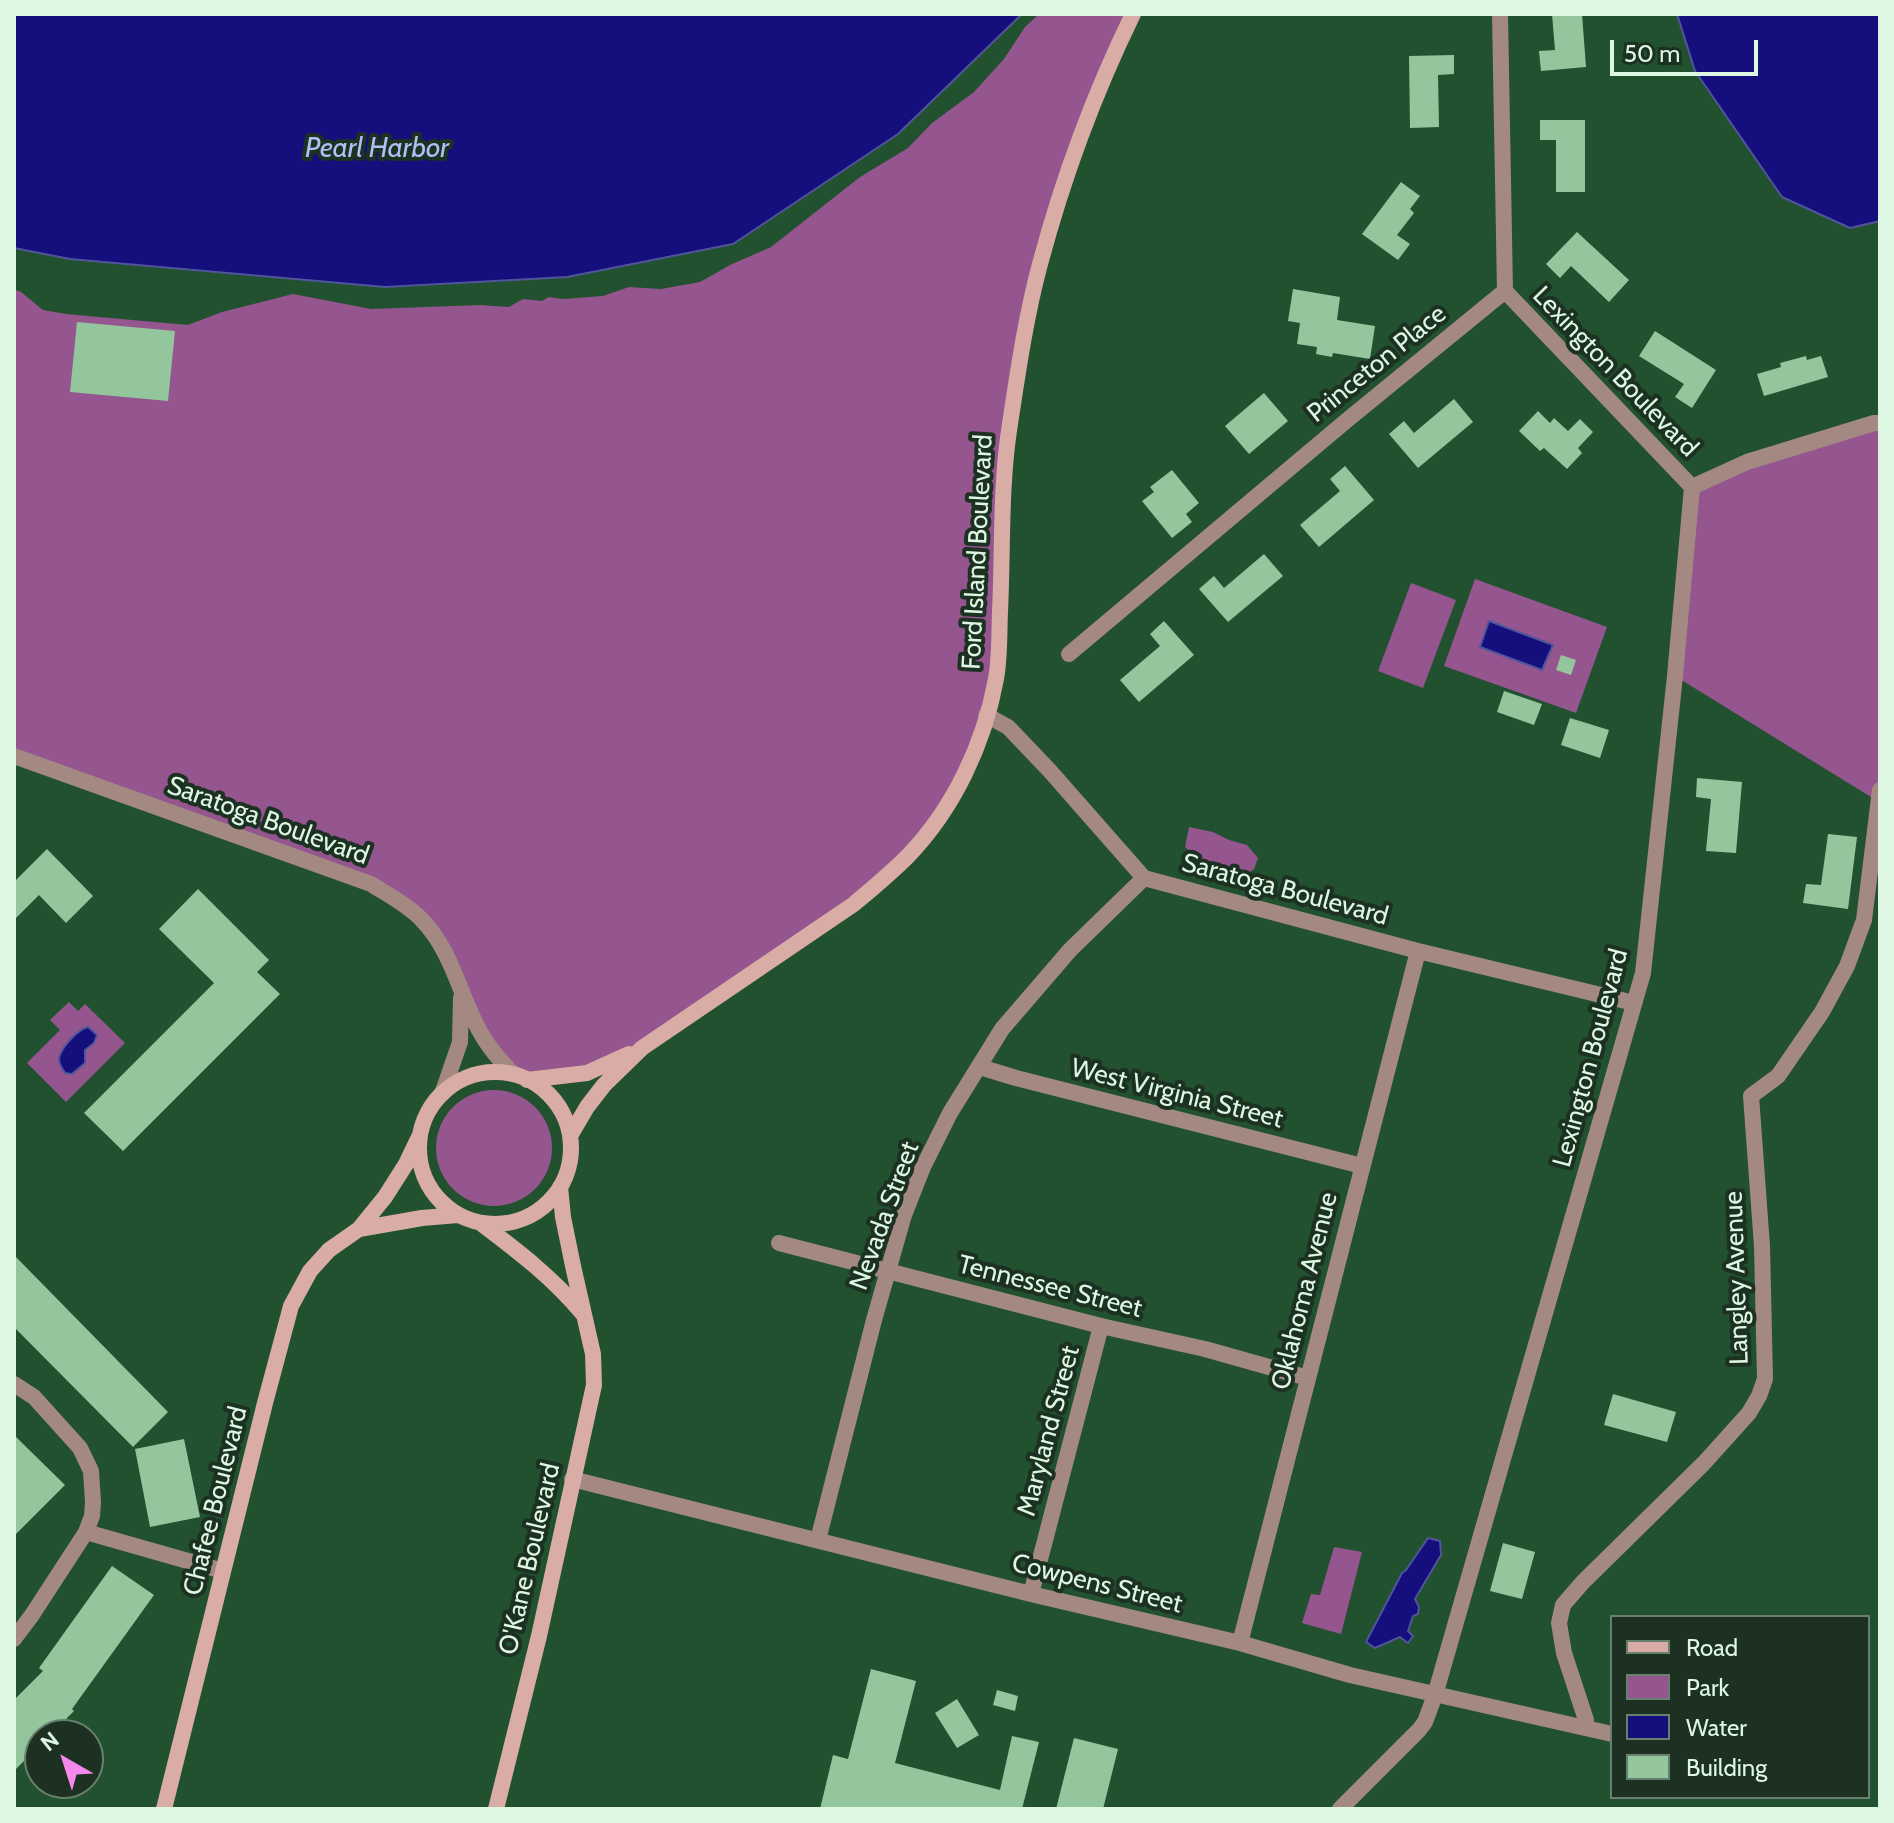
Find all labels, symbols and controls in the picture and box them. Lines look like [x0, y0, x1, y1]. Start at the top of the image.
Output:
scale bar [1614, 24, 1762, 74]
text: 50 m [1624, 39, 1680, 68]
water label: Pearl Harbor [305, 132, 449, 166]
street label: Lexington Boulevard [1526, 280, 1704, 464]
street label: Princeton Place [1301, 299, 1453, 429]
street label: Ford Island Boulevard [956, 434, 1000, 670]
street label: Saratoga Boulevard [163, 770, 373, 872]
street label: Saratoga Boulevard [1178, 847, 1392, 933]
street label: Lexington Boulevard [1547, 945, 1635, 1171]
street label: West Virginia Street [1068, 1053, 1286, 1135]
street label: Nevada Street [844, 1137, 926, 1295]
street label: Oklahoma Avenue [1265, 1189, 1345, 1393]
street label: Langley Avenue [1718, 1191, 1756, 1365]
street label: Tennessee Street [955, 1249, 1145, 1325]
street label: Maryland Street [1011, 1342, 1087, 1520]
street label: Chafee Boulevard [177, 1403, 255, 1599]
street label: O'Kane Boulevard [493, 1460, 567, 1658]
street label: Cowpens Street [1009, 1548, 1185, 1620]
legend [1610, 1615, 1870, 1799]
text: Road [1686, 1633, 1738, 1662]
text: Park [1686, 1673, 1729, 1702]
text: Water [1686, 1713, 1747, 1742]
north arrow [24, 1719, 104, 1799]
text: N [35, 1726, 64, 1757]
text: Building [1686, 1753, 1767, 1782]

